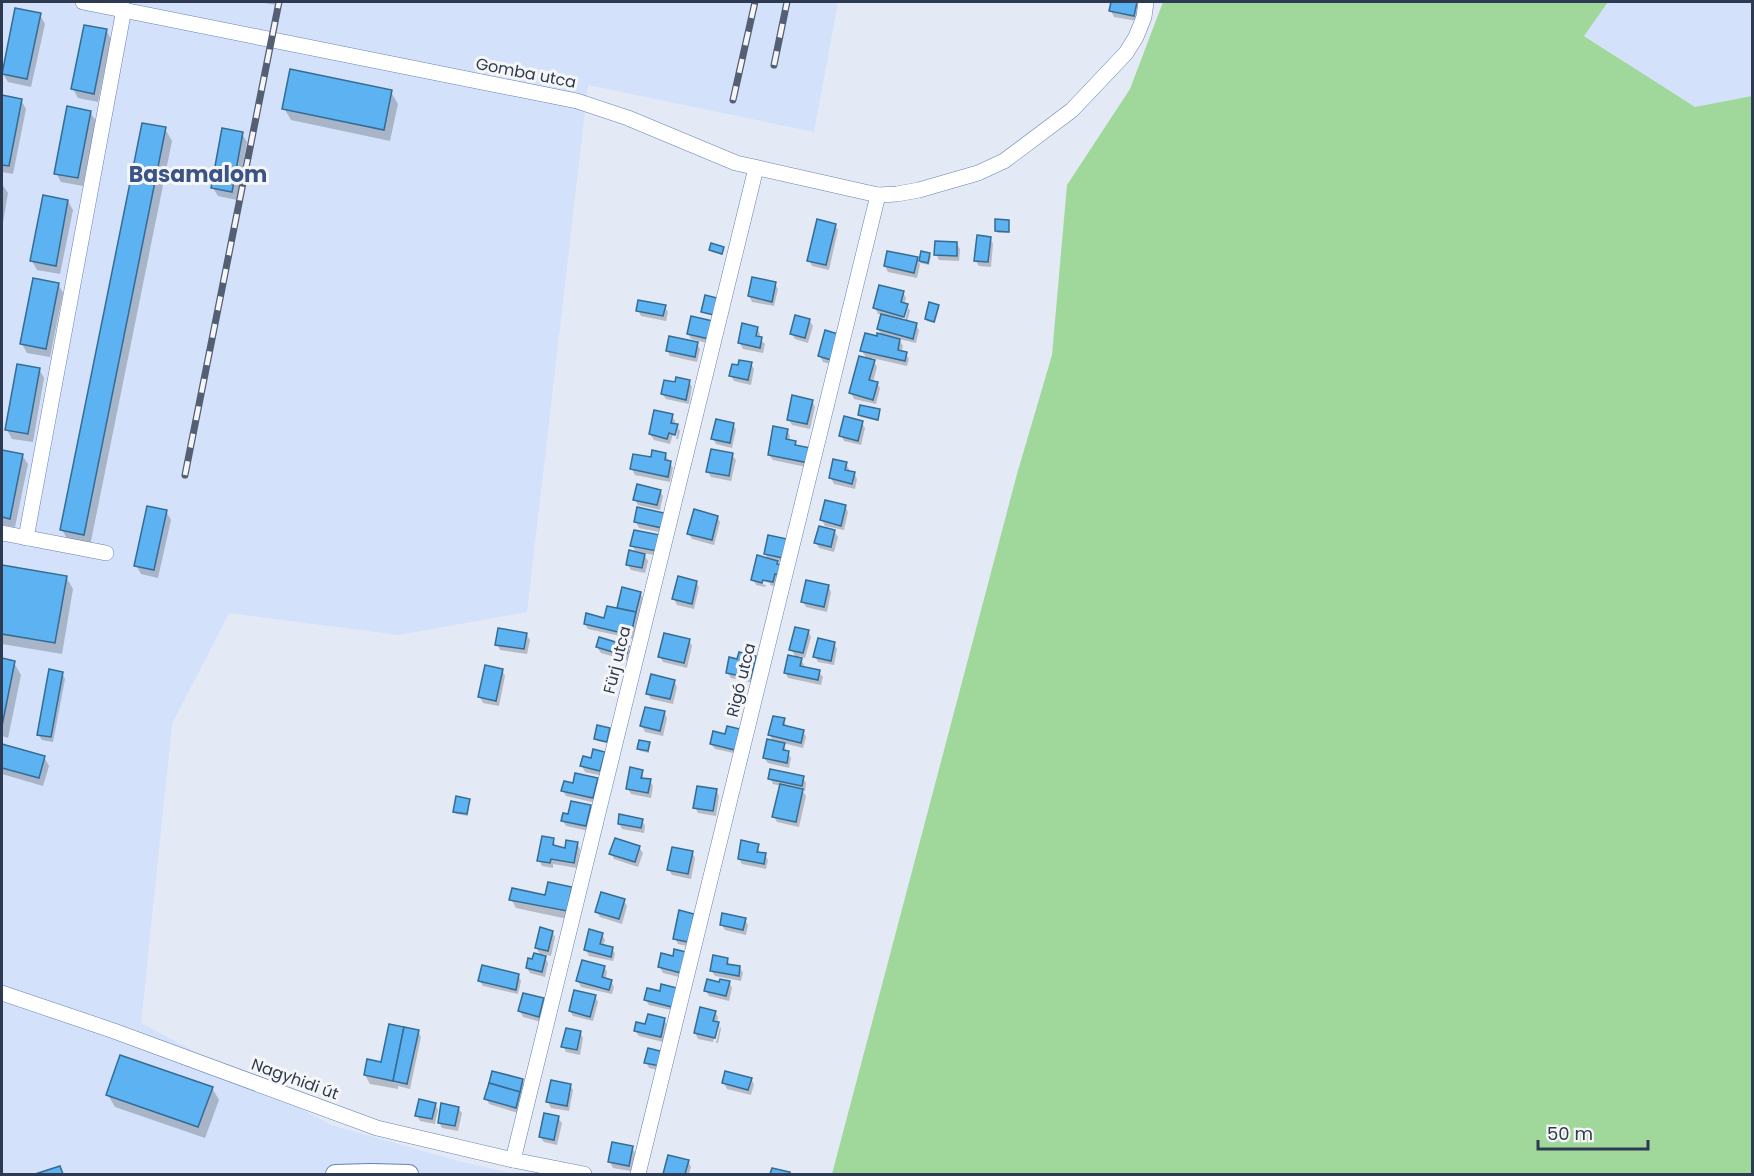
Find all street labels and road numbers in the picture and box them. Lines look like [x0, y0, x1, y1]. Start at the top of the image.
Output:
street label: Gomba utca [474, 52, 578, 94]
street label: Fürj utca [597, 624, 637, 696]
street label: Rigó utca [721, 641, 761, 719]
street label: Nagyhidi út [248, 1053, 342, 1105]

